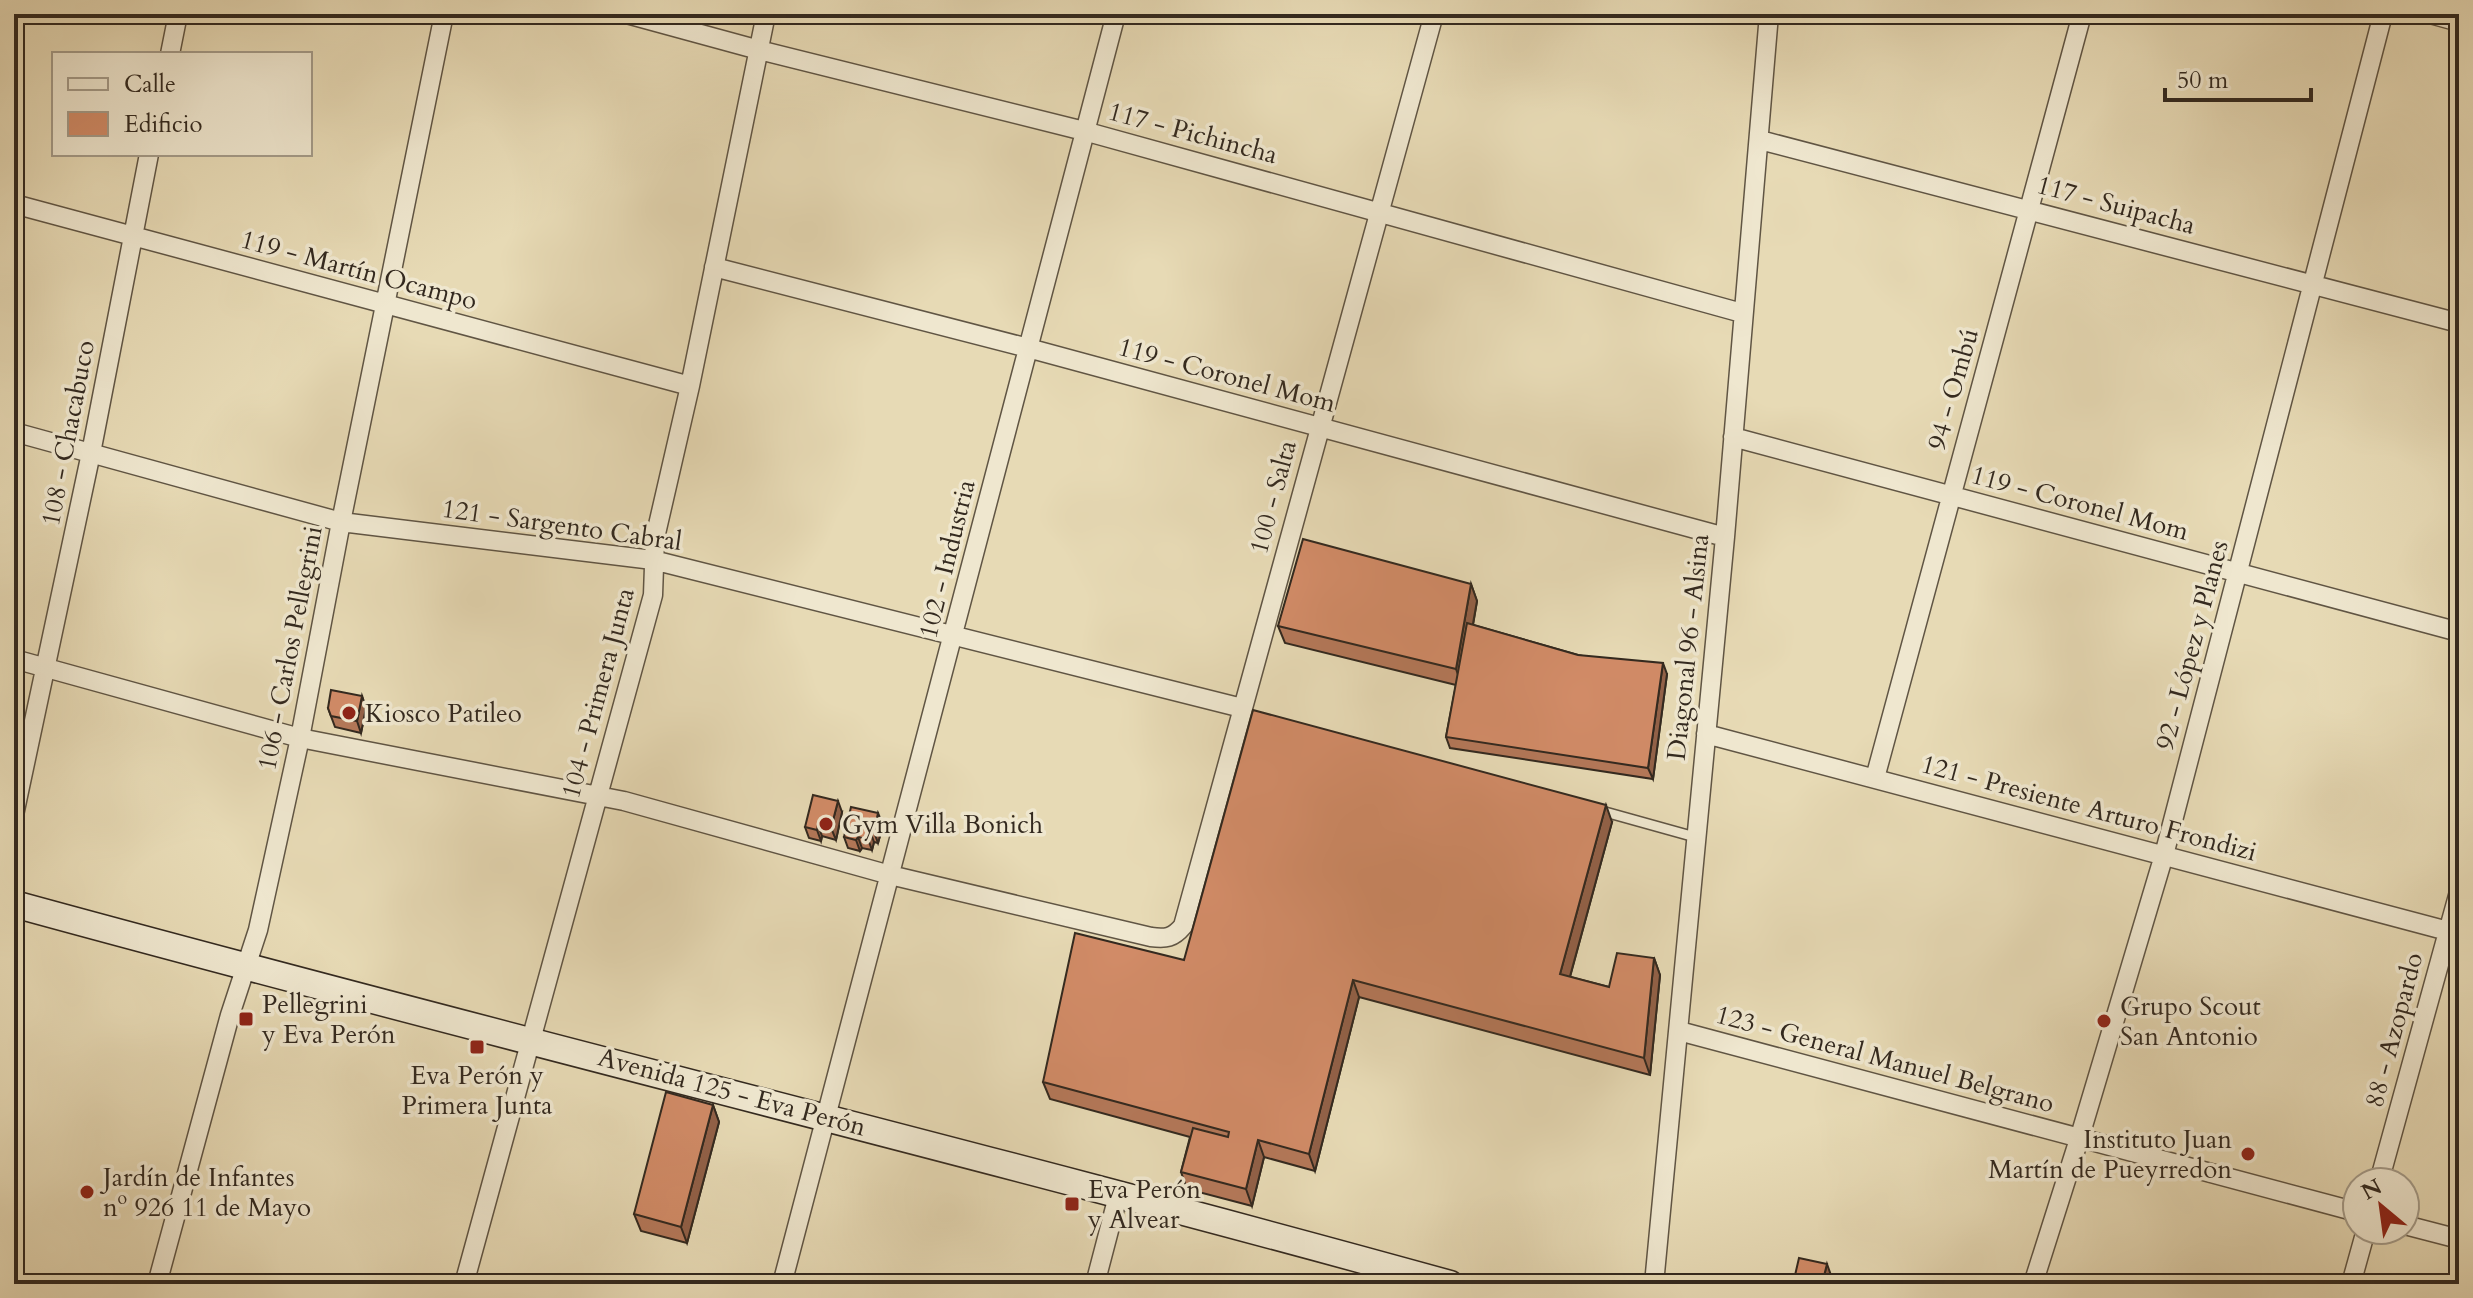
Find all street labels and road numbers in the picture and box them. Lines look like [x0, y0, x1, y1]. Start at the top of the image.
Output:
street label: 117 - Pichincha [1105, 94, 1281, 172]
street label: 117 - Suipacha [2033, 167, 2199, 243]
street label: 119 - Martín Ocampo [237, 222, 481, 318]
street label: 94 - Ombú [1919, 324, 1987, 454]
street label: 119 - Coronel Mom [1114, 329, 1340, 421]
street label: 108 - Chacabuco [33, 337, 103, 529]
street label: 100 - Salta [1241, 437, 1305, 557]
street label: 119 - Coronel Mom [1967, 457, 2193, 549]
street label: 102 - Industria [910, 476, 984, 642]
street label: 121 - Sargento Cabral [440, 491, 685, 559]
street label: 106 - Carlos Pellegrini [249, 523, 331, 773]
street label: Diagonal 96 - Alsina [1659, 532, 1717, 762]
street label: 92 - López y Planes [2147, 536, 2237, 754]
street label: 104 - Primera Junta [553, 584, 643, 802]
street label: 121 - Presiente Arturo Frondizi [1917, 746, 2261, 870]
street label: 88 - Azopardo [2357, 949, 2431, 1111]
street label: 123 - General Manuel Belgrano [1712, 997, 2058, 1121]
street label: Avenida 125 - Eva Perón [594, 1039, 870, 1145]

